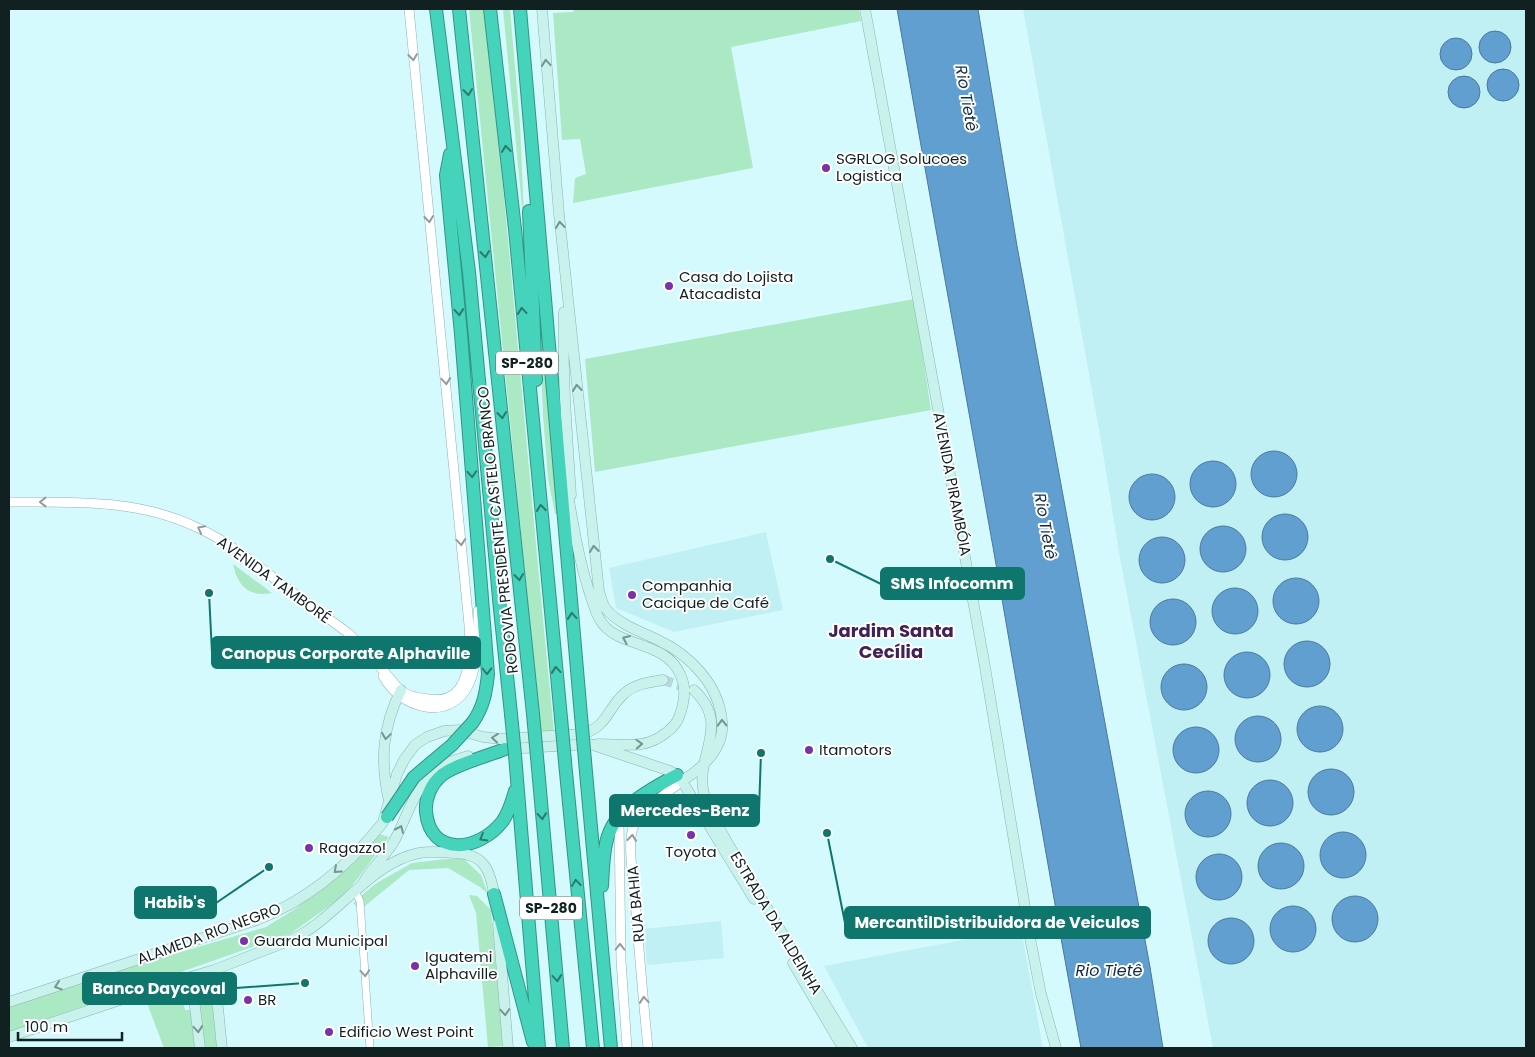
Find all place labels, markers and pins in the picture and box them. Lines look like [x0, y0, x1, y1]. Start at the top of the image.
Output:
place label: SGRLOG Solucoes Logistica [836, 148, 967, 186]
marker: SGRLOG Solucoes Logistica [820, 162, 832, 174]
place label: Casa do Lojista Atacadista [679, 266, 793, 304]
marker: Casa do Lojista Atacadista [663, 280, 675, 292]
callout: SMS Infocomm [881, 568, 1024, 599]
place label: Companhia Cacique de Café [642, 575, 769, 613]
marker: Companhia Cacique de Café [626, 589, 638, 601]
callout: Canopus Corporate Alphaville [212, 637, 480, 668]
place label: Itamotors [819, 739, 892, 760]
marker: Itamotors [803, 744, 815, 756]
callout: Mercedes-Benz [610, 795, 759, 826]
marker: Toyota [685, 829, 697, 841]
place label: Ragazzo! [319, 837, 386, 858]
place label: Toyota [665, 841, 717, 862]
marker: Ragazzo! [303, 842, 315, 854]
callout: Habib's [135, 887, 216, 918]
callout: MercantilDistribuidora de Veiculos [845, 907, 1150, 938]
place label: Guarda Municipal [254, 930, 388, 951]
marker: Guarda Municipal [238, 935, 250, 947]
place label: Iguatemi Alphaville [425, 946, 497, 984]
marker: Iguatemi Alphaville [409, 960, 421, 972]
callout: Banco Daycoval [83, 973, 236, 1004]
place label: BR [258, 989, 276, 1010]
marker: BR [242, 994, 254, 1006]
place label: Edificio West Point [339, 1021, 474, 1042]
marker: Edificio West Point [323, 1026, 335, 1038]

